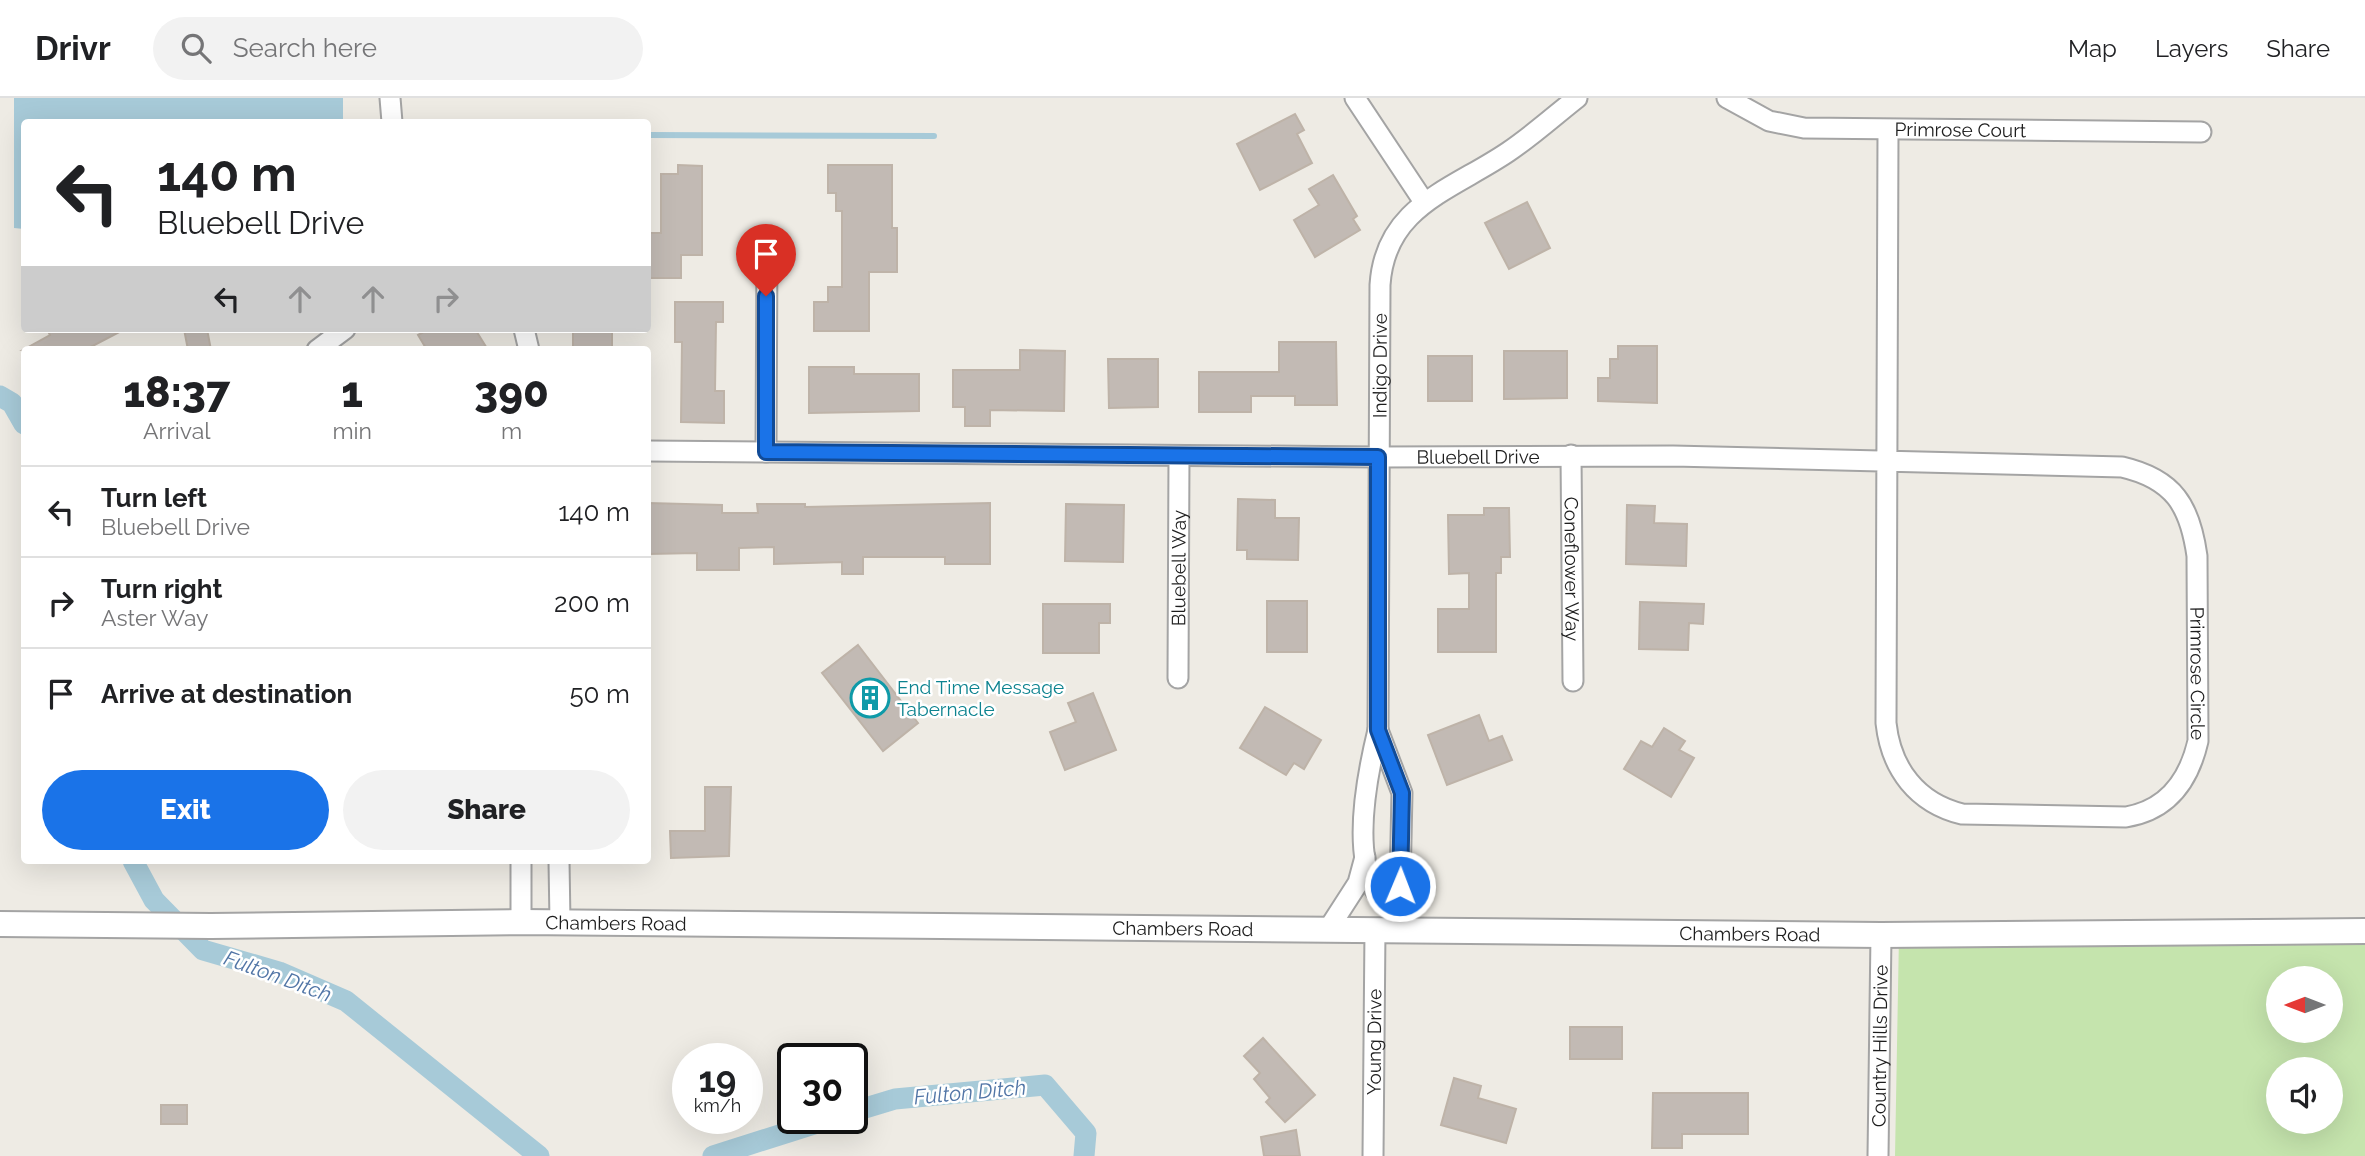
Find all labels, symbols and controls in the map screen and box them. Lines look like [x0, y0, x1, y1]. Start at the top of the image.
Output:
search box [153, 17, 643, 80]
text: Drivr [35, 29, 111, 68]
icon: search [177, 29, 215, 67]
text: Search here [233, 33, 377, 63]
text: Map [2068, 34, 2117, 63]
text: Layers [2155, 34, 2228, 63]
text: Share [2266, 34, 2330, 63]
street label: Primrose Court [1894, 118, 2027, 141]
text: 140 m [157, 145, 297, 202]
icon: left [42, 147, 133, 238]
text: Bluebell Drive [157, 204, 364, 241]
pin [736, 224, 796, 296]
icon: arrive [747, 235, 785, 273]
icon: left [208, 280, 246, 318]
icon: ahead [281, 280, 319, 318]
icon: ahead [354, 280, 392, 318]
icon: right [427, 280, 465, 318]
street label: Indigo Drive [1368, 313, 1391, 418]
text: 18:37 [123, 368, 230, 417]
text: 1 [341, 368, 363, 417]
text: 390 [474, 368, 549, 417]
text: Arrival [143, 417, 210, 444]
text: min [332, 417, 372, 444]
text: m [501, 417, 522, 444]
street label: Bluebell Drive [1416, 445, 1540, 468]
text: Turn left [101, 483, 207, 513]
icon: left [42, 493, 80, 531]
text: 140 m [558, 497, 630, 527]
street label: Coneflower Way [1560, 497, 1584, 641]
street label: Bluebell Way [1167, 510, 1190, 626]
text: Bluebell Drive [101, 513, 250, 540]
text: Turn right [101, 574, 222, 604]
icon: right [42, 584, 80, 622]
text: 200 m [554, 588, 630, 618]
text: Aster Way [101, 604, 209, 631]
street label: Primrose Circle [2186, 607, 2209, 740]
icon: arrive [42, 675, 80, 713]
place label: End Time Message Tabernacle [897, 676, 1064, 720]
building icon: End Time Message Tabernacle [849, 677, 891, 719]
text: Arrive at destination [101, 679, 352, 709]
text: 50 m [569, 679, 630, 709]
button: Exit [42, 770, 329, 850]
button: Share [343, 770, 630, 850]
position arrow [1363, 849, 1437, 923]
street label: Chambers Road [545, 911, 687, 935]
street label: Chambers Road [1112, 917, 1254, 940]
street label: Chambers Road [1679, 922, 1821, 945]
water label: Fulton Ditch [221, 945, 335, 1007]
street label: Country Hills Drive [1867, 965, 1892, 1127]
north arrow [2266, 966, 2343, 1043]
map controls [2266, 966, 2343, 1134]
street label: Young Drive [1363, 989, 1385, 1095]
speed limit sign: 30 [777, 1043, 868, 1134]
button: sound [2266, 1057, 2343, 1134]
text: 19 [699, 1059, 736, 1100]
water label: Fulton Ditch [913, 1075, 1027, 1109]
text: km/h [694, 1095, 741, 1116]

